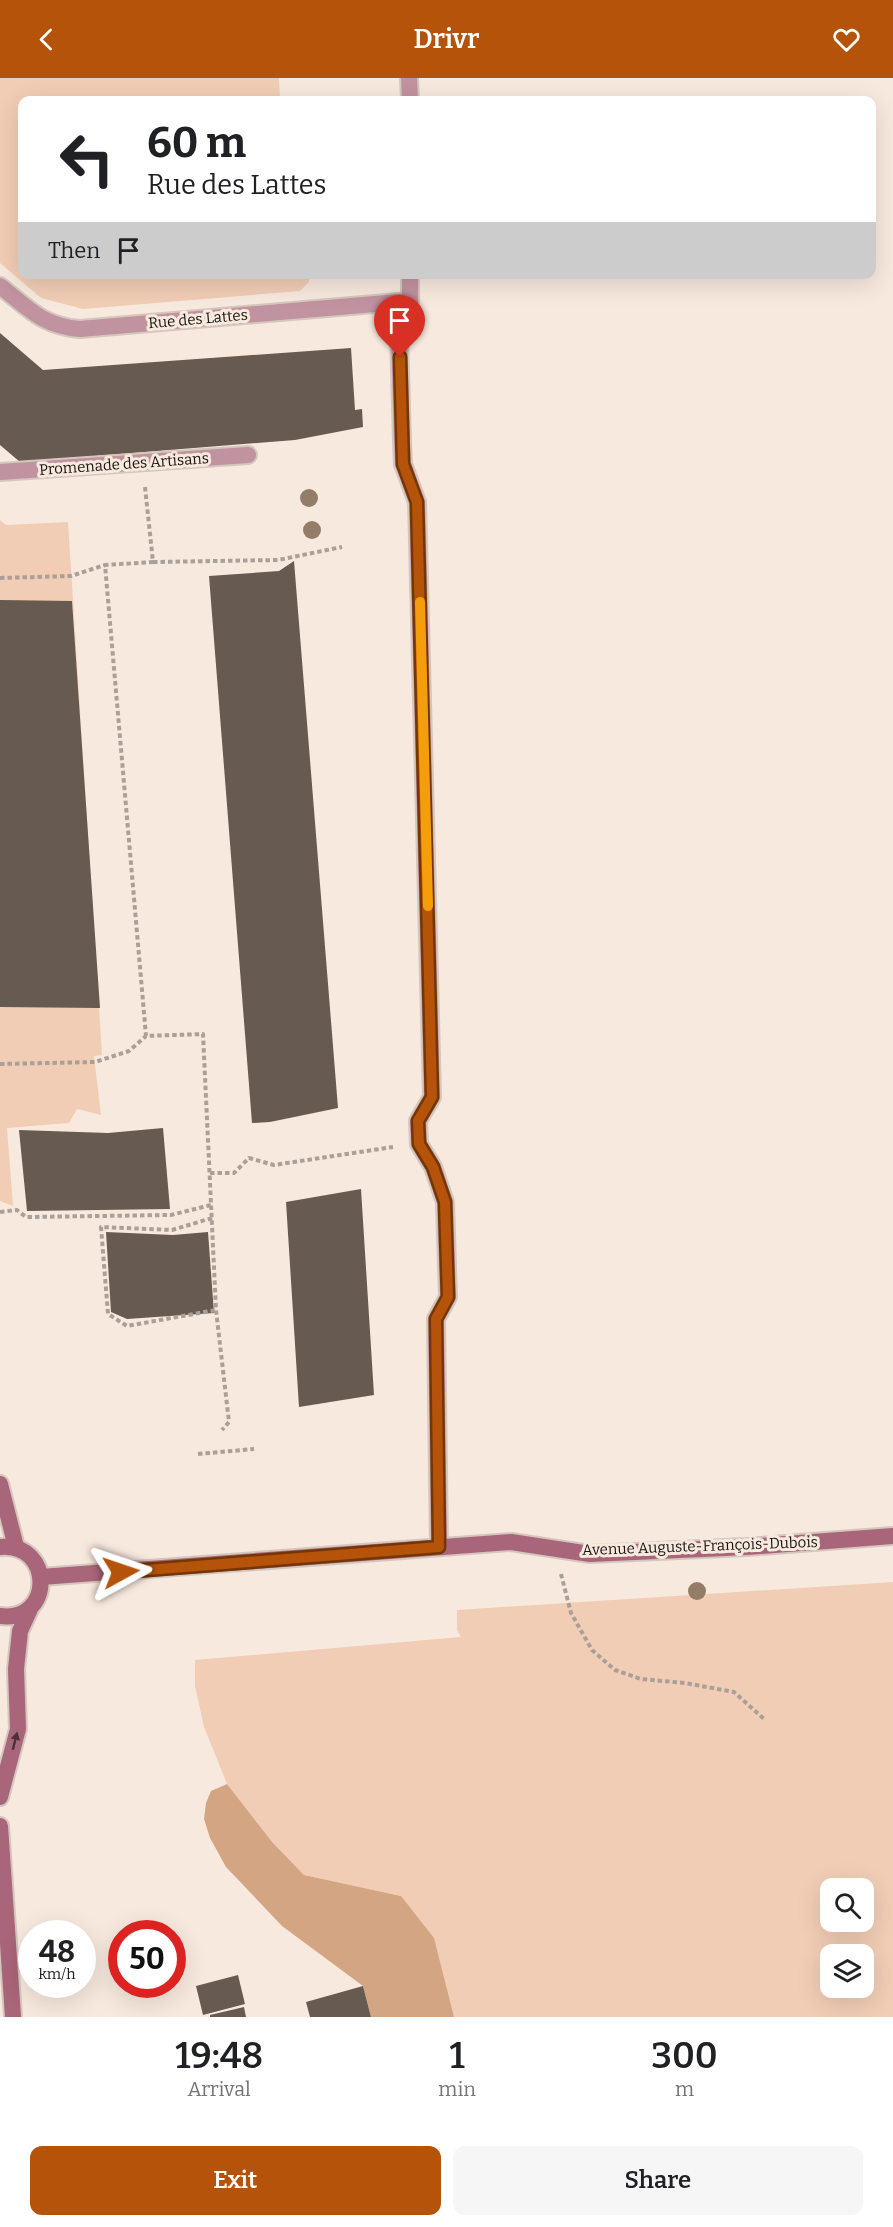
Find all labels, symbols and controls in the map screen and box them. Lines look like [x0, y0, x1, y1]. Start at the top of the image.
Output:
icon: back [30, 23, 63, 56]
text: Drivr [414, 23, 479, 55]
icon: heart [830, 23, 863, 56]
text: 60 m [147, 118, 246, 168]
icon: left [48, 120, 126, 198]
text: Rue des Lattes [147, 169, 327, 201]
icon: arrive [112, 234, 145, 267]
text: Then [48, 237, 100, 264]
pin [374, 295, 425, 357]
icon: arrive [383, 304, 416, 337]
street label: Rue des Lattes [148, 306, 248, 332]
street label: Promenade des Artisans [38, 449, 210, 479]
street label: Avenue Auguste-François-Dubois [582, 1533, 818, 1559]
position arrow [89, 1540, 153, 1604]
one-way arrow [10, 1732, 20, 1750]
map controls [820, 1878, 874, 1998]
button: search [820, 1878, 874, 1932]
speed limit sign: 50 [108, 1920, 186, 1998]
text: 48 [39, 1934, 75, 1970]
button: layers [820, 1944, 874, 1998]
text: km/h [38, 1965, 76, 1983]
text: 19:48 [175, 2034, 263, 2078]
text: 1 [450, 2034, 465, 2078]
text: 300 [651, 2034, 718, 2078]
text: Arrival [187, 2077, 251, 2101]
text: min [438, 2077, 476, 2101]
text: m [675, 2077, 694, 2101]
button: Exit [30, 2146, 441, 2215]
button: Share [453, 2146, 863, 2215]

